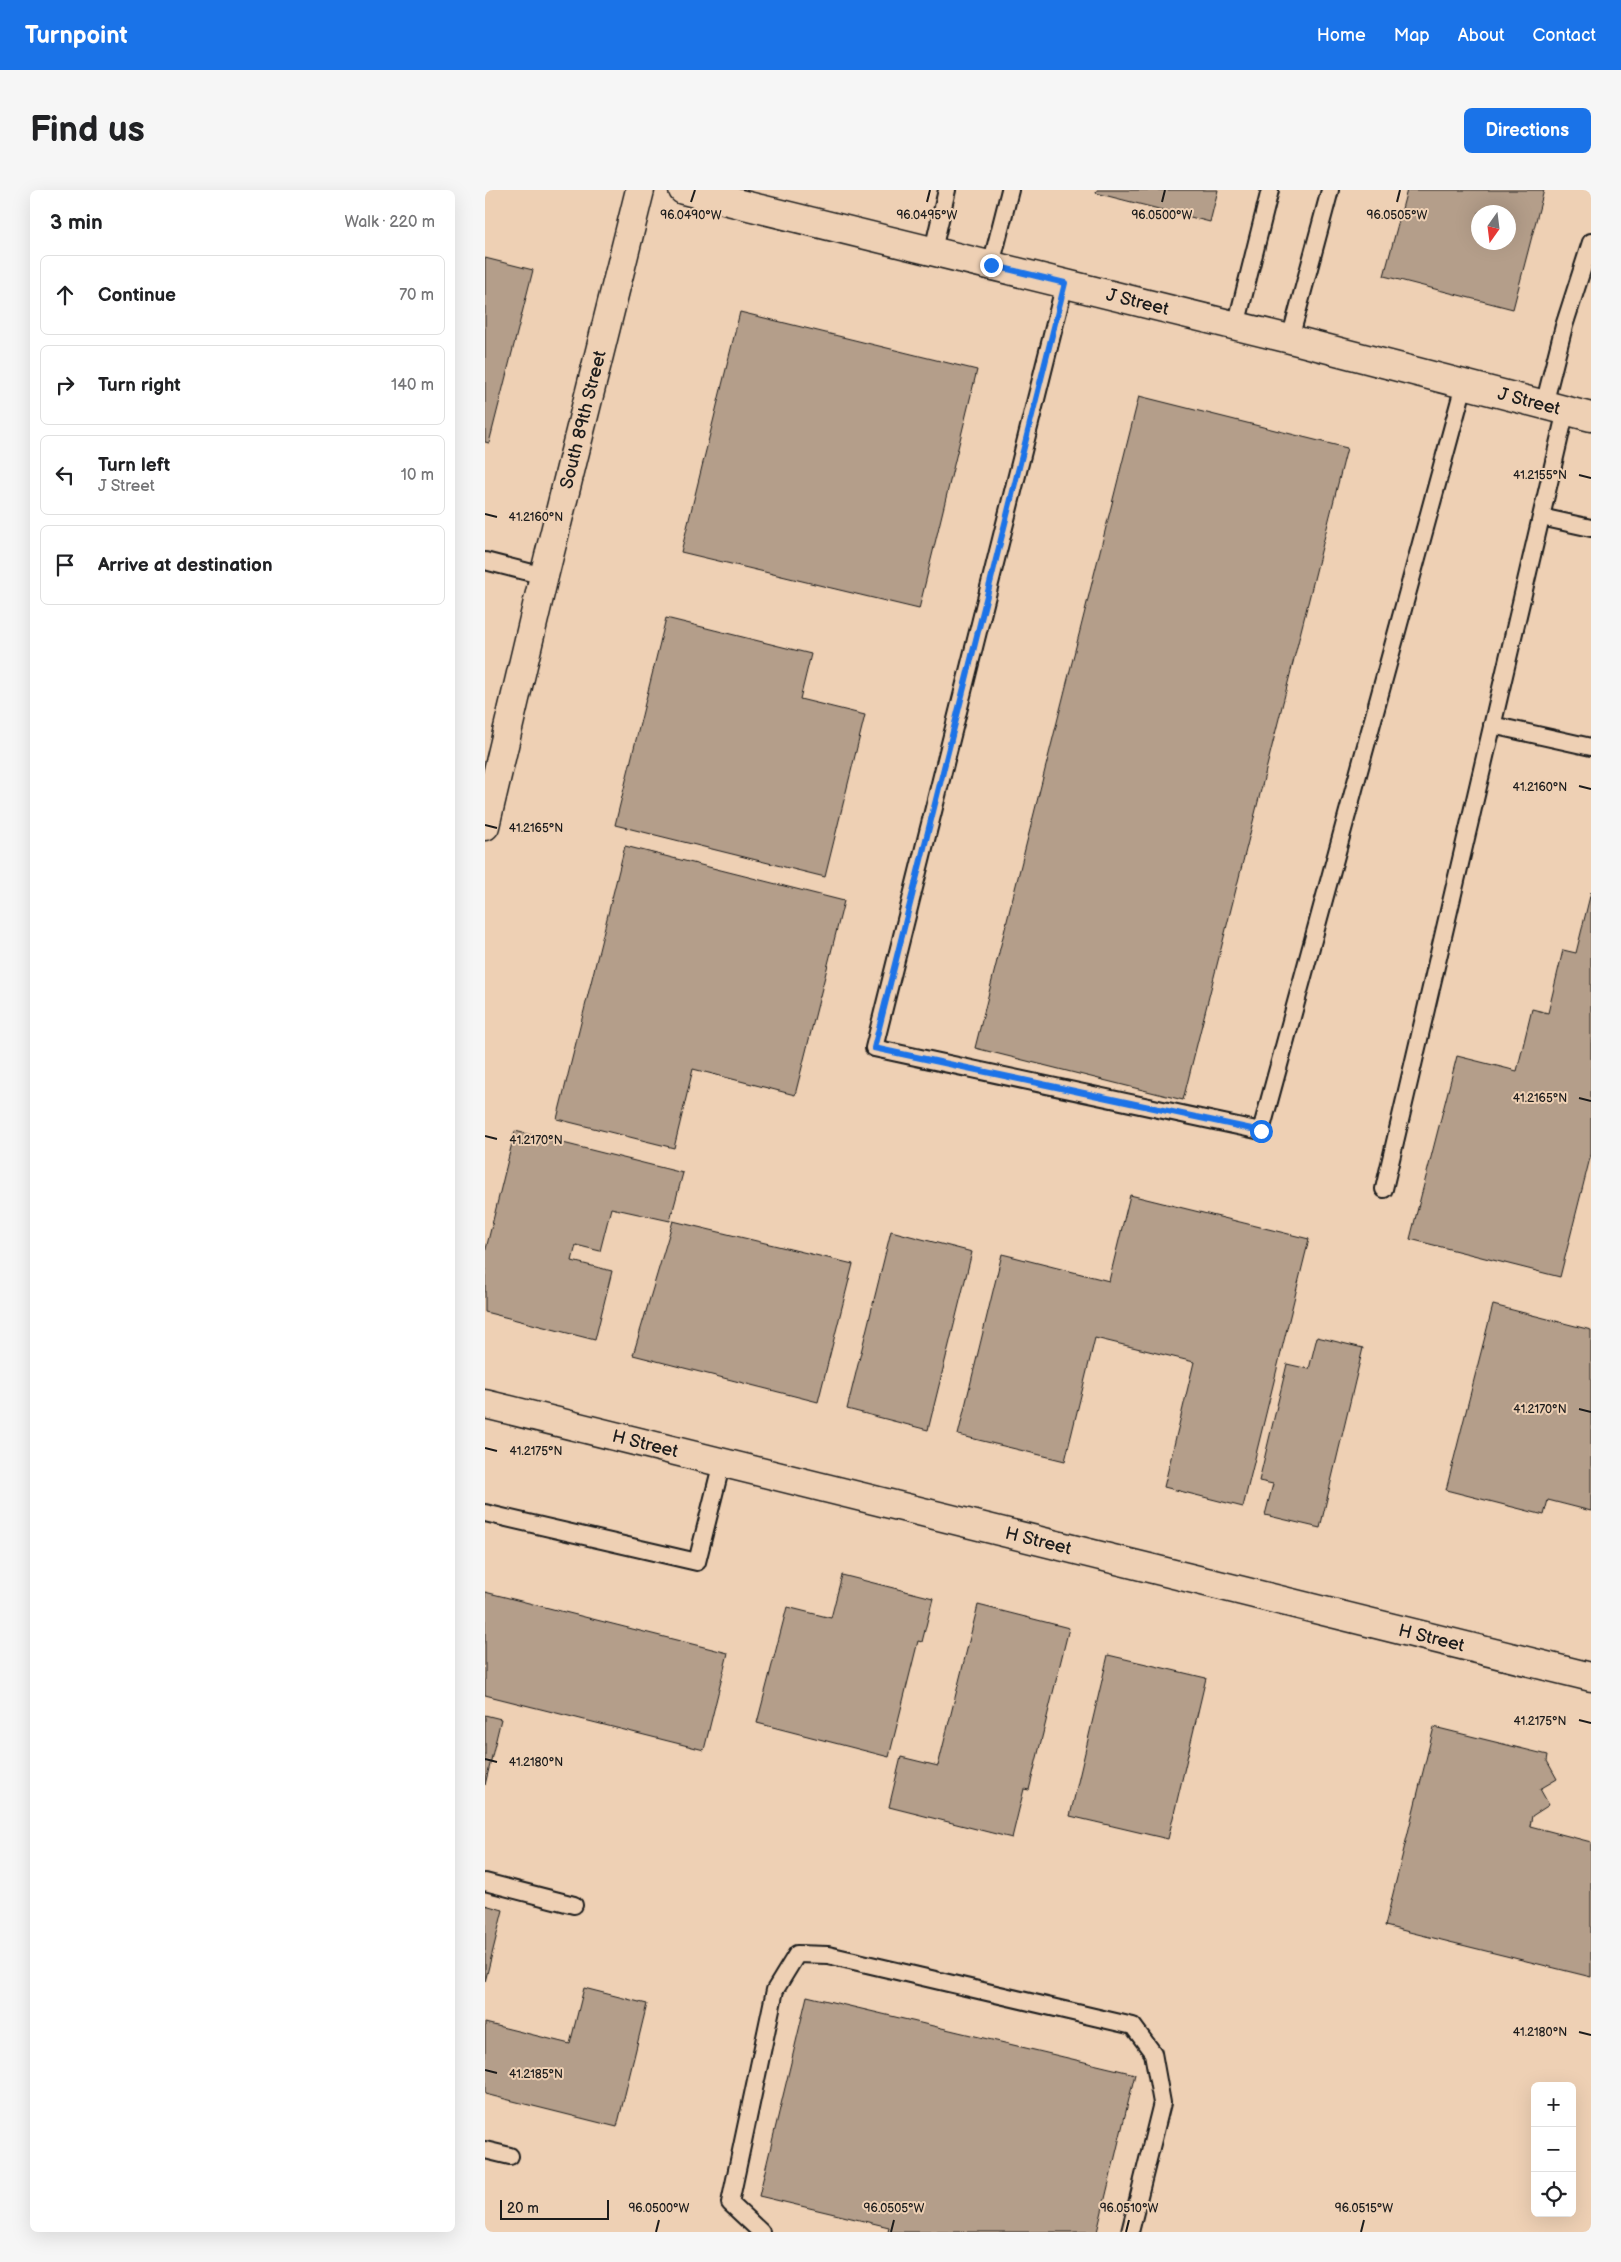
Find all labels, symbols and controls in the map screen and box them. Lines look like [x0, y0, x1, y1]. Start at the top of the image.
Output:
text: Turnpoint [25, 21, 128, 50]
text: Home [1317, 25, 1366, 46]
text: Map [1394, 25, 1430, 46]
text: About [1458, 25, 1505, 46]
text: Contact [1533, 25, 1596, 46]
button: Directions [1464, 108, 1591, 153]
text: Find us [30, 109, 145, 152]
north arrow [1471, 205, 1516, 250]
text: 96.0490°W [660, 208, 722, 223]
text: 96.0495°W [896, 208, 958, 223]
text: 96.0500°W [1131, 208, 1193, 223]
text: 96.0505°W [1367, 208, 1427, 223]
text: 3 min [50, 210, 103, 235]
text: Walk · 220 m [345, 213, 435, 232]
route end [980, 254, 1003, 277]
icon: ahead [51, 281, 79, 309]
text: Continue [98, 284, 176, 307]
street label: J Street [1104, 284, 1171, 319]
text: 70 m [399, 286, 434, 305]
street label: South 89th Street [556, 348, 610, 491]
icon: right [51, 371, 79, 399]
text: Turn right [98, 374, 181, 397]
text: 140 m [391, 376, 434, 395]
street label: J Street [1496, 383, 1563, 419]
text: Turn left [98, 454, 170, 477]
icon: left [51, 461, 79, 489]
text: 10 m [401, 466, 434, 485]
text: 41.2155°N [1513, 468, 1567, 483]
text: J Street [98, 477, 155, 496]
text: 41.2160°N [509, 510, 563, 525]
icon: arrive [51, 551, 79, 579]
text: Arrive at destination [98, 554, 273, 577]
text: 41.2160°N [1513, 780, 1567, 795]
text: 41.2165°N [509, 821, 563, 836]
text: 41.2165°N [1513, 1091, 1567, 1106]
route start [1250, 1120, 1273, 1143]
text: 41.2170°N [509, 1133, 563, 1148]
text: 41.2170°N [1513, 1402, 1567, 1417]
street label: H Street [610, 1425, 681, 1462]
text: 41.2175°N [509, 1444, 563, 1459]
street label: H Street [1003, 1522, 1074, 1559]
street label: H Street [1396, 1619, 1467, 1656]
text: 41.2175°N [1513, 1714, 1567, 1729]
text: 41.2180°N [509, 1755, 563, 1770]
text: 41.2180°N [1513, 2025, 1567, 2040]
text: 41.2185°N [509, 2067, 563, 2082]
map controls [1531, 2082, 1576, 2217]
button: + [1531, 2082, 1576, 2127]
button: − [1531, 2127, 1576, 2172]
button: locate [1531, 2172, 1576, 2217]
scale bar [500, 2197, 609, 2220]
text: 20 m [507, 2200, 539, 2217]
text: 96.0500°W [628, 2201, 690, 2216]
text: 96.0505°W [864, 2201, 924, 2216]
text: 96.0510°W [1100, 2201, 1158, 2216]
text: 96.0515°W [1335, 2201, 1393, 2216]

